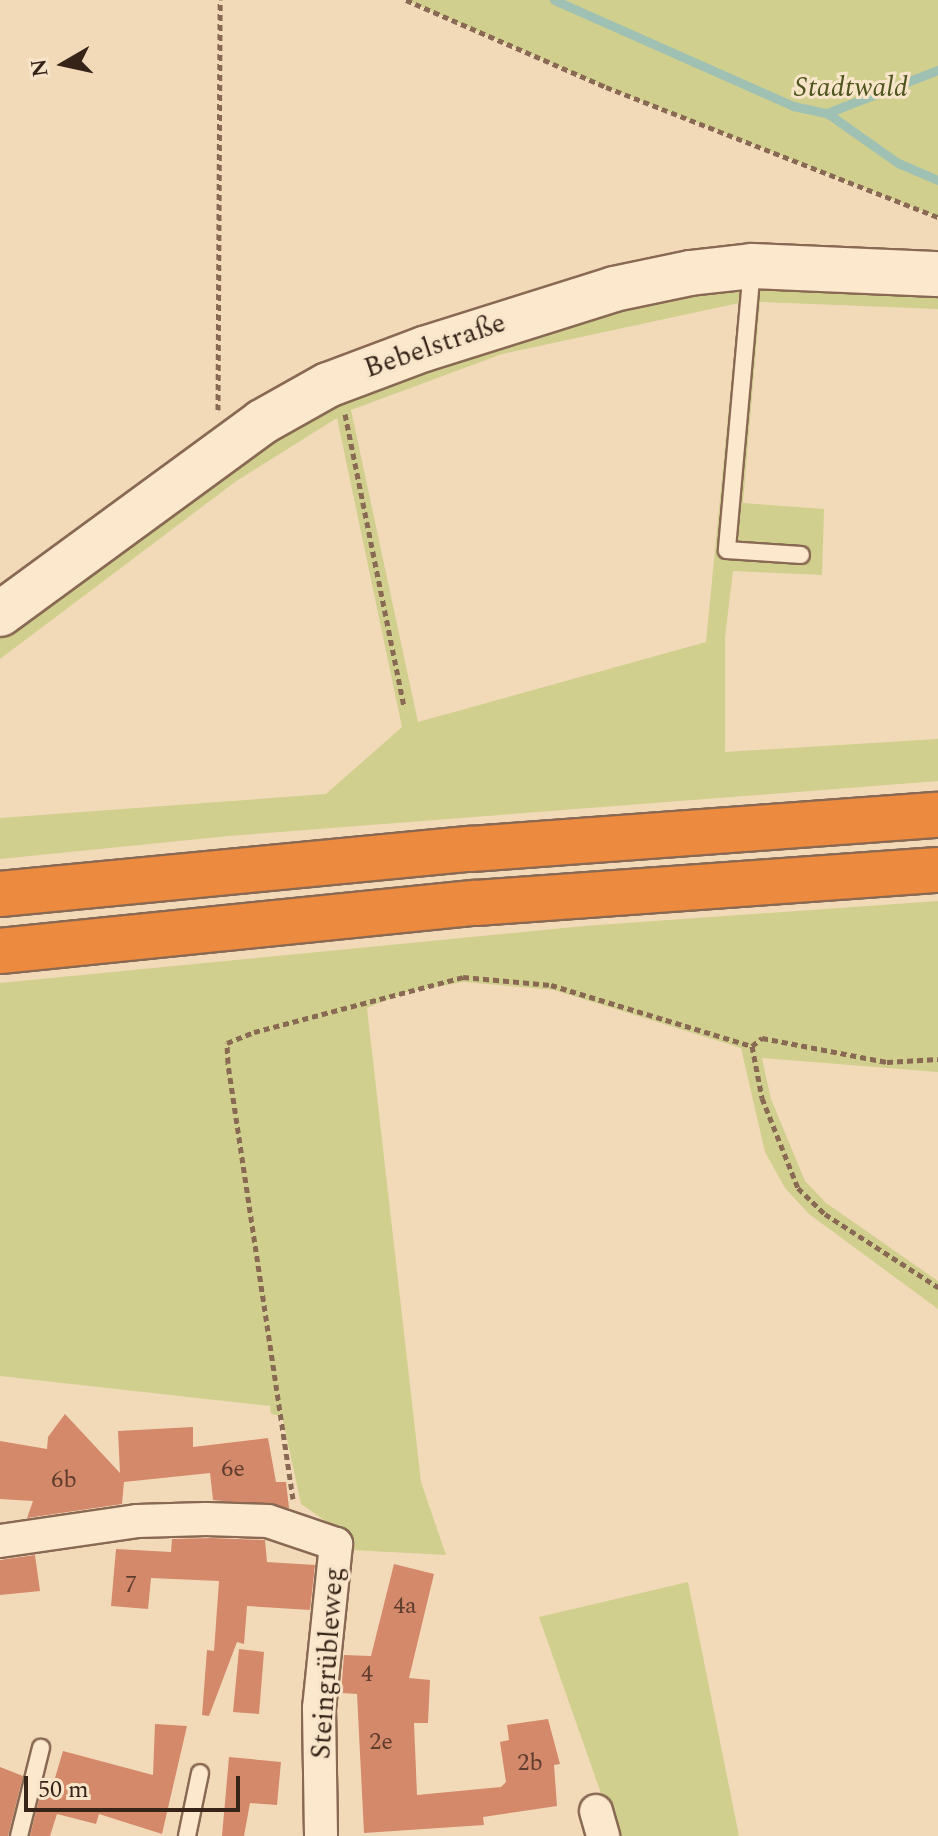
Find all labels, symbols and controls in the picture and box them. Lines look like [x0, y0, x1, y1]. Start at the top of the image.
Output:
north arrow [24, 24, 104, 104]
text: N [22, 56, 58, 79]
park label: Stadtwald [794, 71, 908, 105]
street label: Bebelstraße [360, 306, 510, 386]
house number: 6e [221, 1456, 245, 1484]
house number: 6b [51, 1467, 77, 1495]
street label: Steingrübleweg [305, 1566, 351, 1760]
house number: 7 [125, 1572, 137, 1600]
house number: 4a [393, 1593, 417, 1621]
house number: 4 [361, 1661, 373, 1689]
house number: 2e [369, 1729, 393, 1757]
house number: 2b [517, 1750, 543, 1778]
scale bar [28, 1760, 244, 1810]
text: 50 m [38, 1772, 89, 1808]

